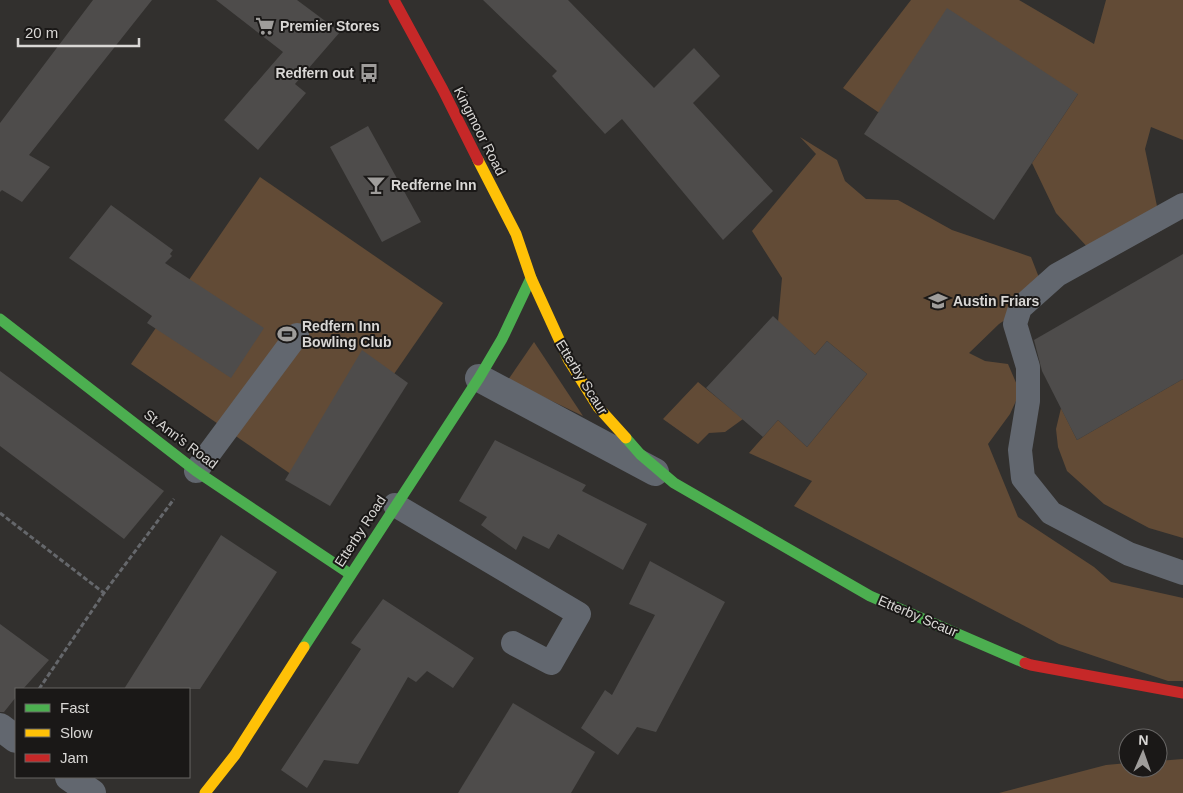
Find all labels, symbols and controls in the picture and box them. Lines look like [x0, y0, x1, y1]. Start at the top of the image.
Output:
scale bar [18, 15, 139, 47]
supermarket icon: Premier Stores [254, 15, 276, 37]
place label: Premier Stores [280, 18, 380, 34]
text: 20 m [25, 24, 58, 41]
bus stop icon: Redfern out [358, 62, 380, 84]
place label: Redfern out [275, 65, 354, 81]
street label: Kingmoor Road [451, 84, 509, 178]
bar icon: Redferne Inn [365, 174, 387, 196]
place label: Redferne Inn [391, 177, 477, 193]
school or university icon: Austin Friars [927, 290, 949, 312]
place label: Austin Friars [953, 293, 1040, 309]
place label: Redfern Inn Bowling Club [302, 318, 391, 350]
sports icon: Redfern Inn Bowling Club [276, 323, 298, 345]
street label: Etterby Scaur [553, 337, 611, 417]
street label: St Ann's Road [141, 406, 221, 472]
street label: Etterby Road [331, 492, 389, 570]
street label: Etterby Scaur [876, 592, 960, 640]
legend [15, 688, 190, 778]
text: Fast [60, 699, 90, 716]
text: Slow [60, 724, 93, 741]
north arrow [1118, 728, 1168, 778]
text: N [1138, 732, 1149, 748]
text: Jam [60, 749, 88, 766]

